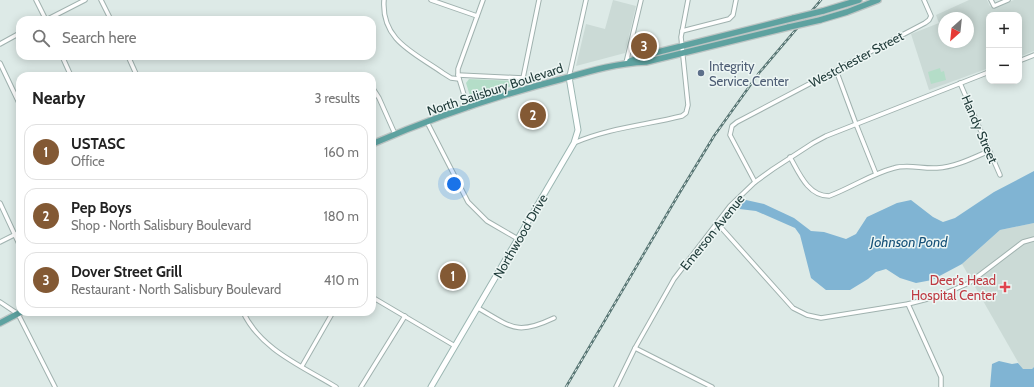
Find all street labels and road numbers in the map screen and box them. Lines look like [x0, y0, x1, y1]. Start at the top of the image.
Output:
street label: Westchester Street [806, 27, 906, 91]
street label: North Salisbury Boulevard [425, 59, 565, 119]
street label: Handy Street [958, 92, 1002, 166]
street label: Emerson Avenue [676, 190, 748, 273]
street label: Northwood Drive [489, 191, 551, 281]

